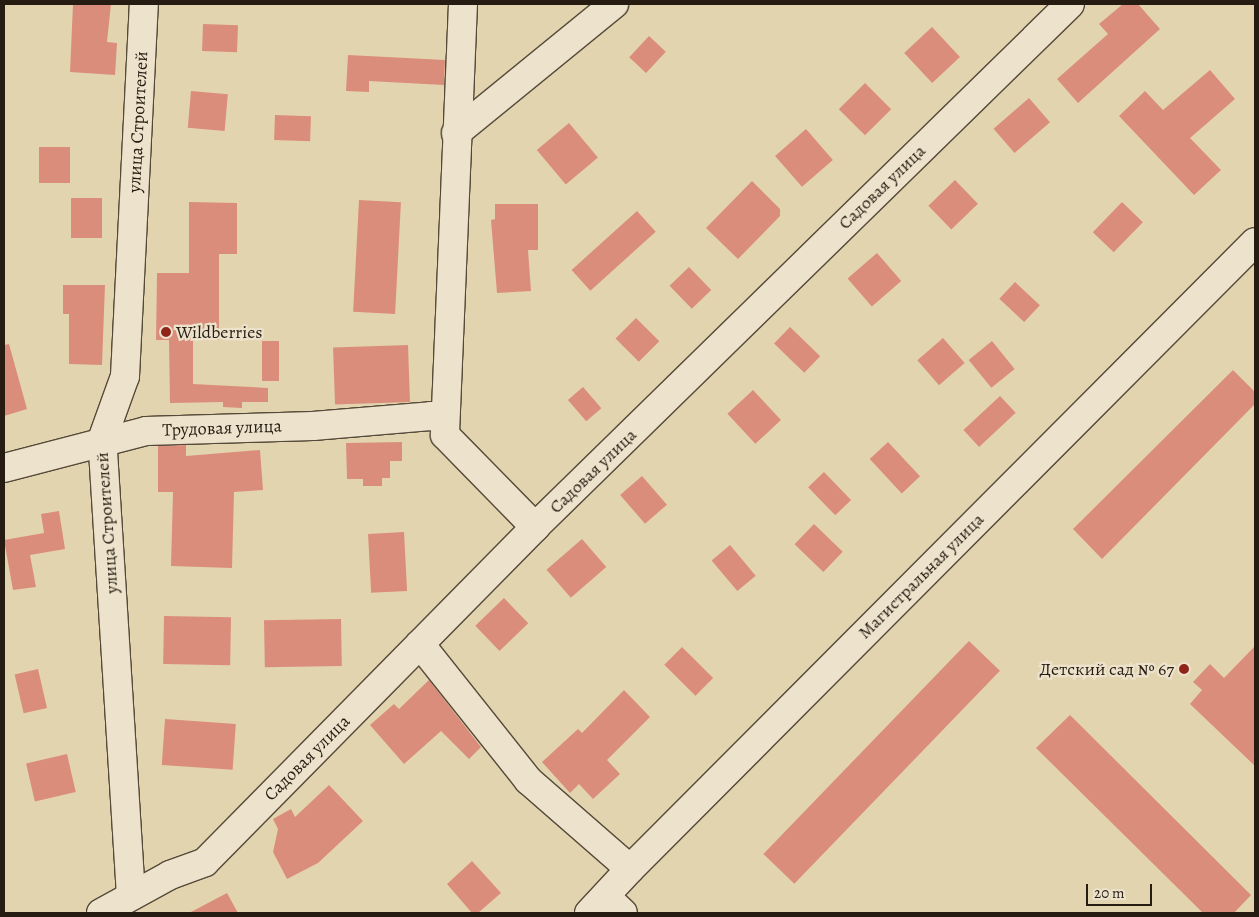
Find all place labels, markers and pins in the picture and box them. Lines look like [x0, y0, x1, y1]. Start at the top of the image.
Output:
place label: Wildberries [176, 321, 263, 343]
marker: Wildberries [160, 326, 172, 338]
place label: Детский сад № 67 [1040, 658, 1174, 680]
marker: Детский сад № 67 [1178, 663, 1190, 675]

